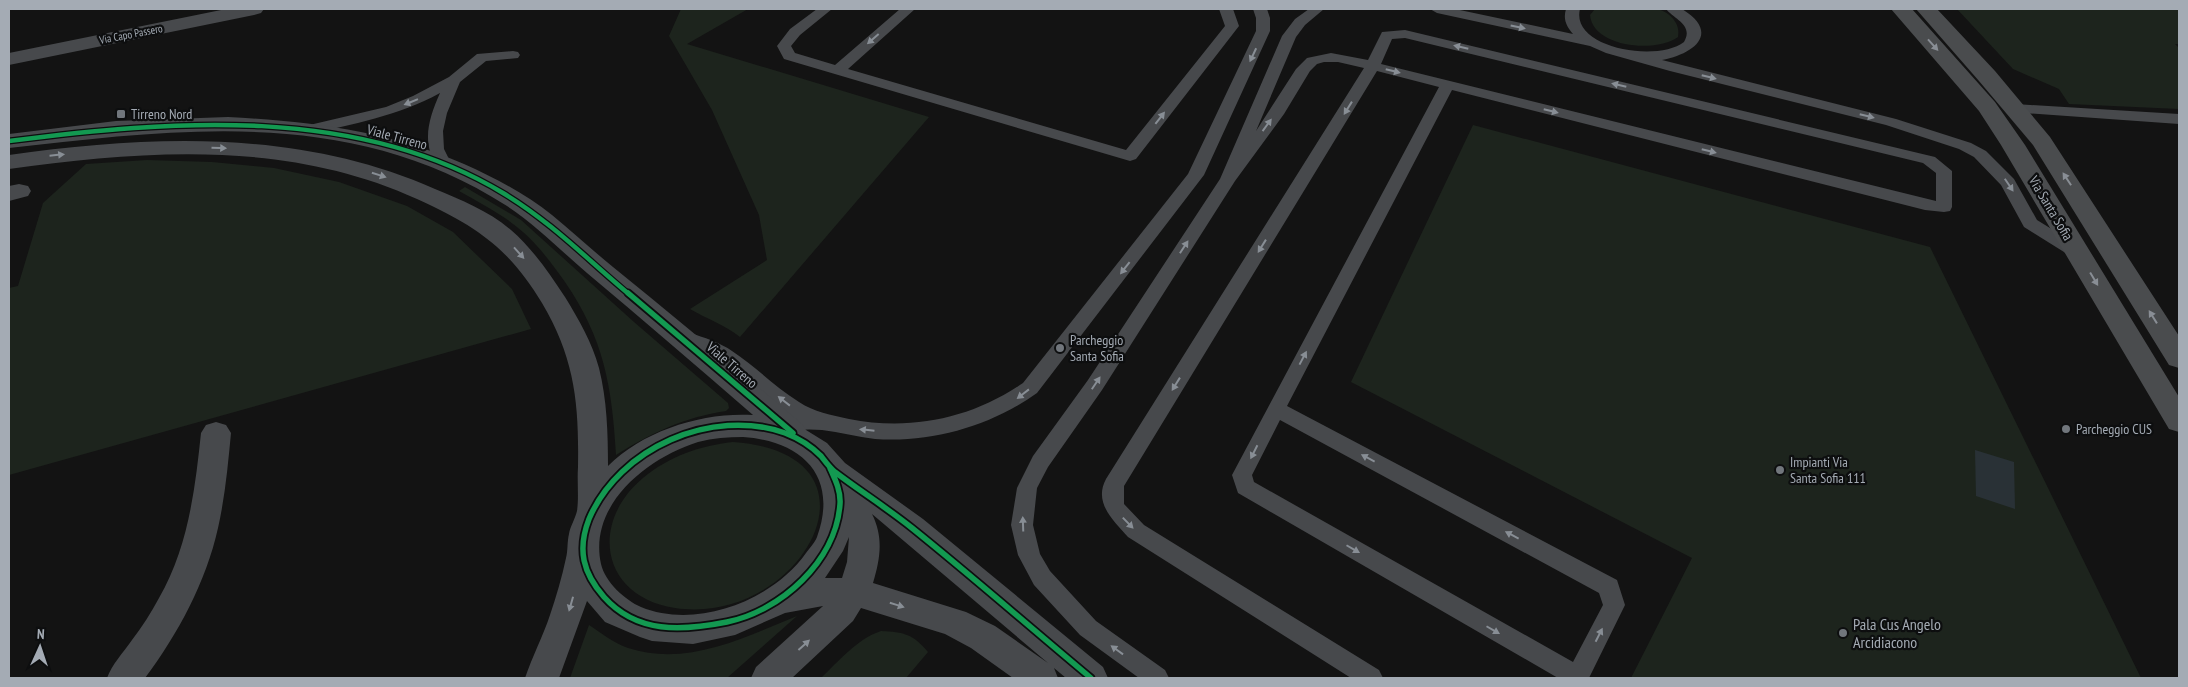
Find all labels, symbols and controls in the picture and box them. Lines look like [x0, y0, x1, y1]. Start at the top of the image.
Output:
street label: Via Capo Passero [97, 21, 164, 47]
one-way arrow [1511, 23, 1526, 31]
one-way arrow [867, 33, 879, 45]
one-way arrow [1928, 39, 1939, 52]
one-way arrow [1453, 43, 1468, 51]
one-way arrow [1248, 48, 1256, 62]
one-way arrow [1386, 67, 1401, 75]
one-way arrow [1702, 73, 1717, 81]
one-way arrow [1611, 81, 1626, 89]
one-way arrow [403, 98, 418, 106]
one-way arrow [1343, 101, 1352, 114]
place label: Tirreno Nord [131, 105, 192, 123]
one-way arrow [1543, 107, 1559, 115]
marker: Tirreno Nord [115, 108, 127, 120]
one-way arrow [1154, 112, 1165, 125]
one-way arrow [1860, 112, 1875, 120]
one-way arrow [1262, 118, 1272, 132]
street label: Viale Tirreno [364, 120, 429, 154]
one-way arrow [211, 144, 227, 152]
one-way arrow [1701, 147, 1716, 155]
one-way arrow [49, 151, 65, 159]
one-way arrow [372, 171, 387, 179]
street label: Via Santa Sofia [2024, 172, 2077, 244]
one-way arrow [2062, 172, 2071, 186]
one-way arrow [2004, 179, 2014, 192]
one-way arrow [1257, 239, 1267, 252]
one-way arrow [1180, 240, 1189, 254]
one-way arrow [513, 246, 525, 258]
one-way arrow [1119, 261, 1130, 274]
one-way arrow [2090, 273, 2099, 286]
one-way arrow [2149, 310, 2158, 323]
place label: Parcheggio Santa Sofia [1070, 331, 1124, 365]
street label: Viale Tirreno [702, 337, 761, 392]
marker: Parcheggio Santa Sofia [1054, 342, 1066, 354]
one-way arrow [1299, 351, 1307, 365]
one-way arrow [1091, 377, 1101, 390]
one-way arrow [1172, 377, 1181, 390]
one-way arrow [1016, 389, 1029, 400]
one-way arrow [777, 396, 791, 406]
place label: Parcheggio CUS [2076, 420, 2152, 438]
marker: Parcheggio CUS [2060, 423, 2072, 435]
one-way arrow [859, 426, 875, 434]
one-way arrow [1250, 445, 1258, 459]
place label: Impianti Via Santa Sofia 111 [1790, 453, 1866, 487]
one-way arrow [1361, 454, 1376, 462]
marker: Impianti Via Santa Sofia 111 [1774, 464, 1786, 476]
one-way arrow [1019, 516, 1027, 532]
one-way arrow [1121, 517, 1133, 529]
one-way arrow [1504, 531, 1519, 539]
one-way arrow [1345, 545, 1360, 553]
one-way arrow [566, 596, 574, 611]
one-way arrow [889, 601, 904, 609]
place label: Pala Cus Angelo Arcidiacono [1853, 614, 1941, 652]
north arrow [15, 622, 65, 672]
text: N [36, 625, 45, 643]
one-way arrow [1487, 626, 1500, 635]
marker: Pala Cus Angelo Arcidiacono [1837, 627, 1849, 639]
one-way arrow [1595, 628, 1603, 642]
one-way arrow [798, 639, 810, 651]
one-way arrow [1110, 645, 1124, 655]

